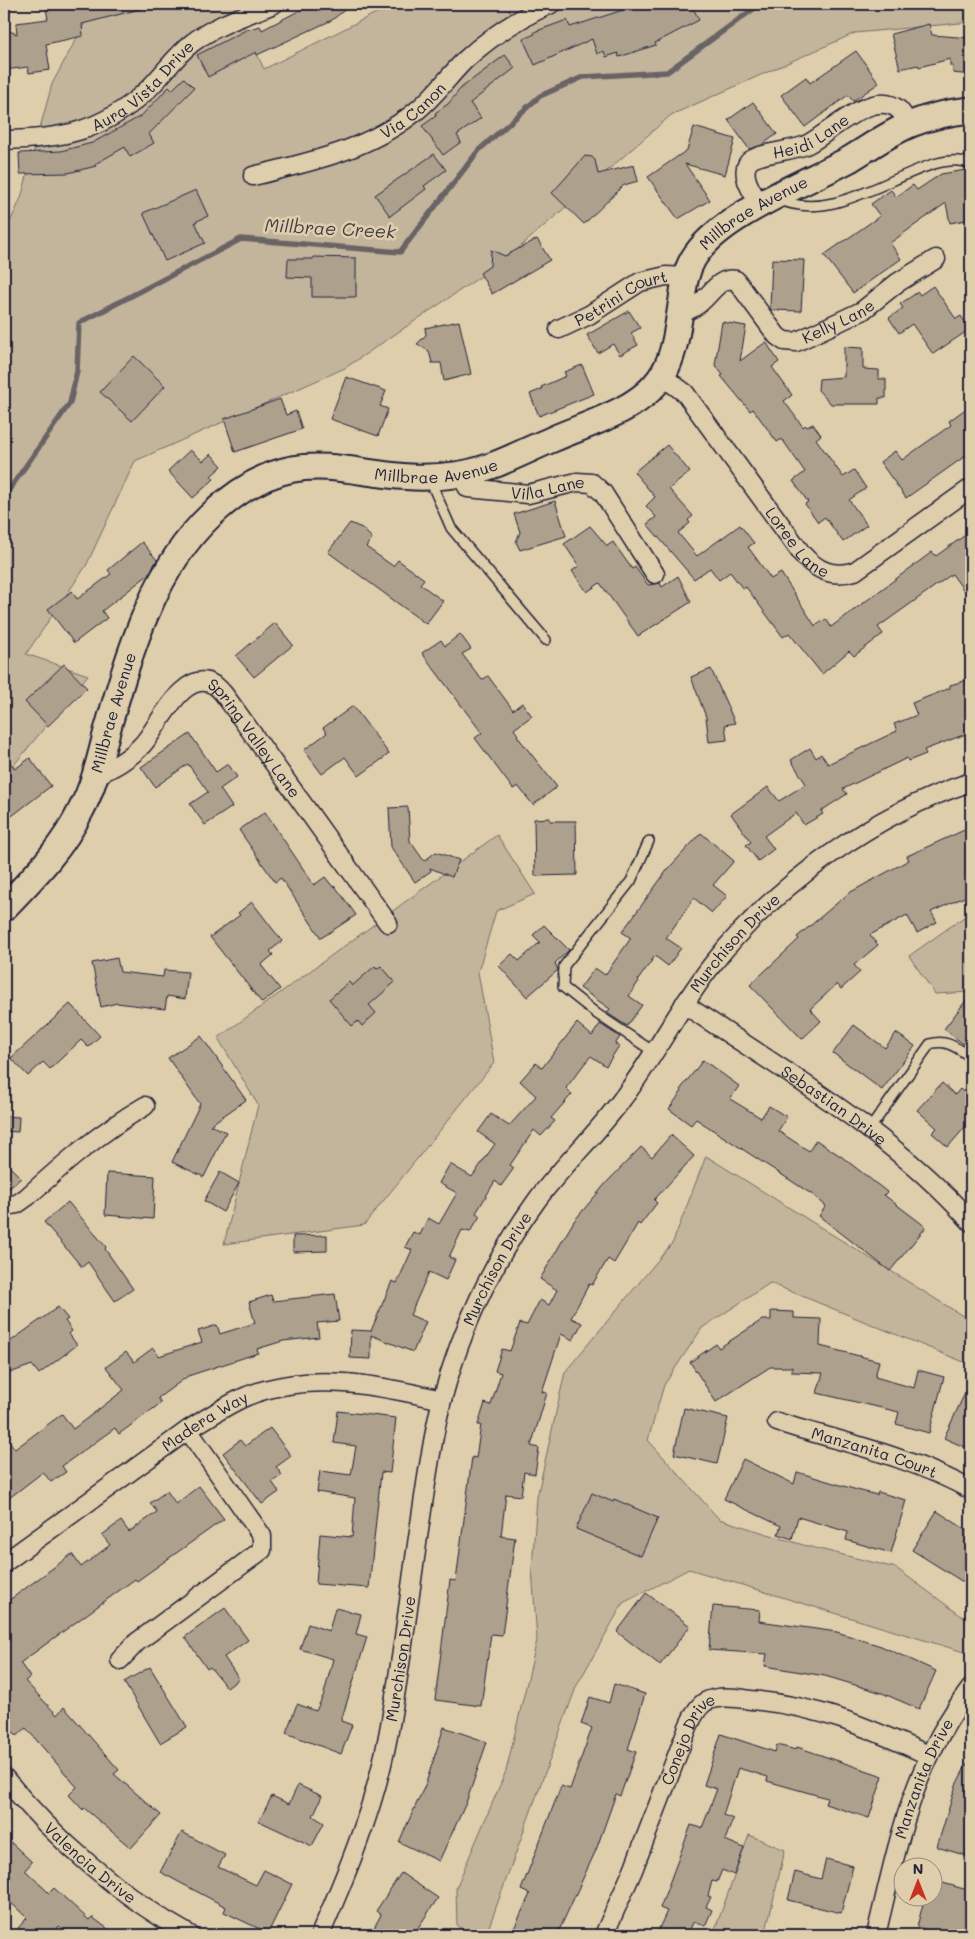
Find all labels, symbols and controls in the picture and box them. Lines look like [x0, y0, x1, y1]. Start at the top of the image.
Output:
street label: Aura Vista Drive [88, 35, 198, 135]
street label: Via Canon [376, 77, 450, 143]
street label: Heidi Lane [771, 108, 853, 163]
street label: Millbrae Avenue [694, 171, 811, 254]
water label: Millbrae Creek [264, 213, 397, 243]
street label: Petrini Court [571, 265, 669, 330]
street label: Kelly Lane [798, 294, 879, 348]
street label: Millbrae Avenue [373, 453, 501, 487]
street label: Villa Lane [510, 471, 585, 504]
street label: Loree Lane [761, 503, 832, 582]
street label: Millbrae Avenue [86, 649, 140, 775]
street label: Spring Valley Lane [204, 673, 306, 802]
street label: Murchison Drive [684, 888, 784, 996]
street label: Sebastian Drive [777, 1060, 892, 1150]
street label: Murchison Drive [457, 1207, 536, 1329]
street label: Madera Way [157, 1386, 251, 1456]
street label: Manzanita Court [809, 1422, 941, 1482]
street label: Murchison Drive [380, 1595, 420, 1723]
street label: Conejo Drive [656, 1688, 718, 1788]
street label: Manzanita Drive [889, 1714, 958, 1841]
street label: Valencia Drive [40, 1817, 141, 1908]
north arrow [892, 1856, 942, 1906]
text: N [913, 1859, 923, 1878]

